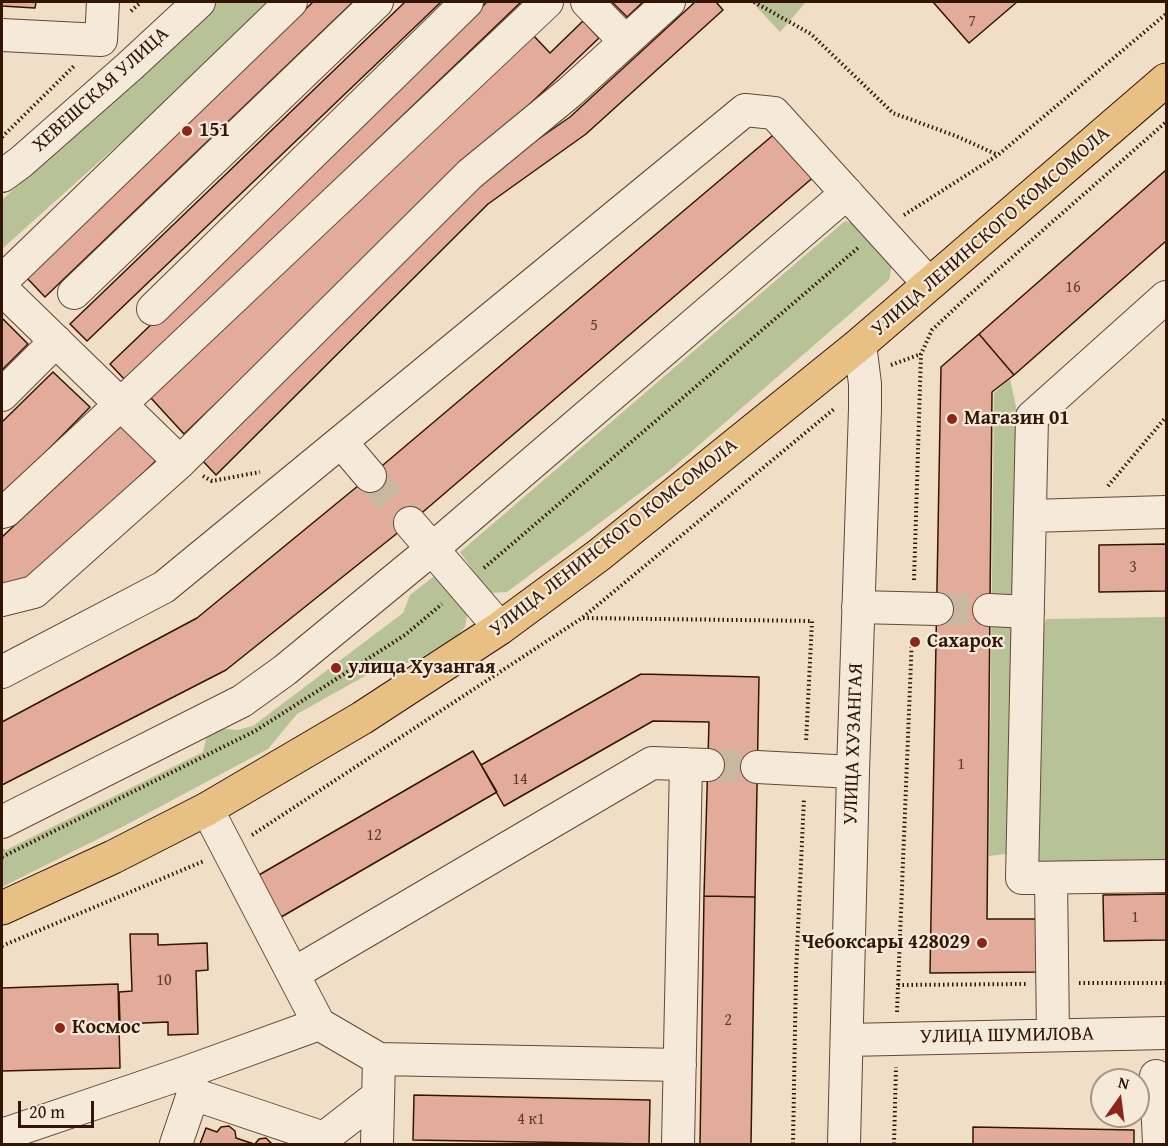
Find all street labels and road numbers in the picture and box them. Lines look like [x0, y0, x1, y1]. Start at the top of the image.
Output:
street label: ХЕВЕШСКАЯ УЛИЦА [28, 22, 174, 158]
street label: УЛИЦА ЛЕНИНСКОГО КОМСОМОЛА [867, 122, 1115, 342]
street label: УЛИЦА ЛЕНИНСКОГО КОМСОМОЛА [485, 434, 743, 642]
street label: УЛИЦА ХУЗАНГАЯ [839, 663, 869, 825]
street label: УЛИЦА ШУМИЛОВА [920, 1022, 1094, 1050]

